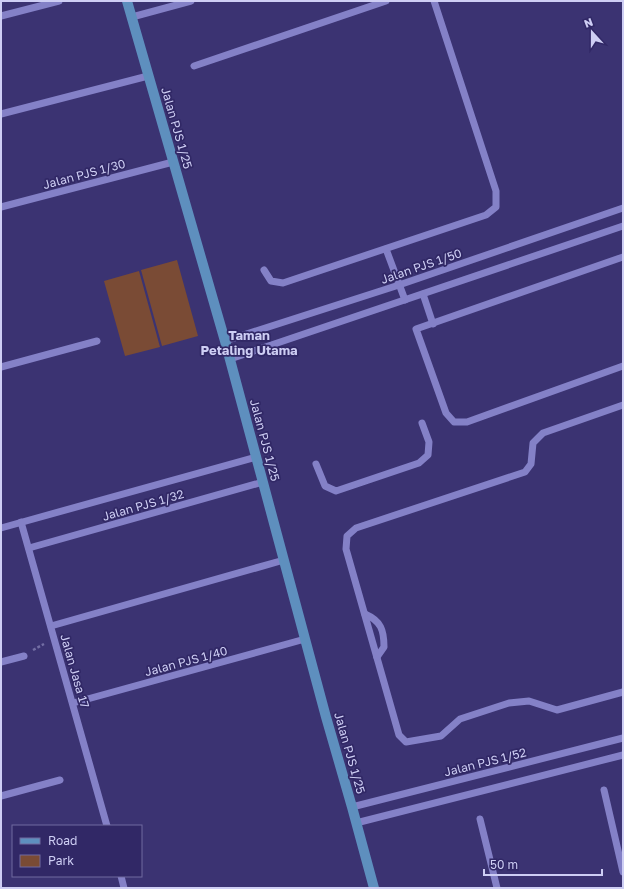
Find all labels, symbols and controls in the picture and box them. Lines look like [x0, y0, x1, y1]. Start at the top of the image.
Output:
north arrow [572, 12, 612, 52]
text: N [582, 15, 594, 30]
street label: Jalan PJS 1/25 [158, 85, 196, 171]
street label: Jalan PJS 1/30 [41, 156, 127, 192]
street label: Jalan PJS 1/50 [378, 245, 464, 287]
district label: Taman Petaling Utama [200, 327, 298, 358]
street label: Jalan PJS 1/25 [247, 397, 283, 483]
street label: Jalan PJS 1/32 [100, 486, 186, 524]
street label: Jalan Jasa 17 [57, 632, 93, 710]
street label: Jalan PJS 1/40 [143, 643, 229, 679]
street label: Jalan PJS 1/25 [331, 710, 369, 796]
street label: Jalan PJS 1/52 [442, 745, 528, 779]
legend [12, 825, 142, 877]
text: Road [48, 833, 77, 848]
scale bar [484, 851, 602, 877]
text: Park [48, 853, 74, 868]
text: 50 m [490, 857, 518, 872]

